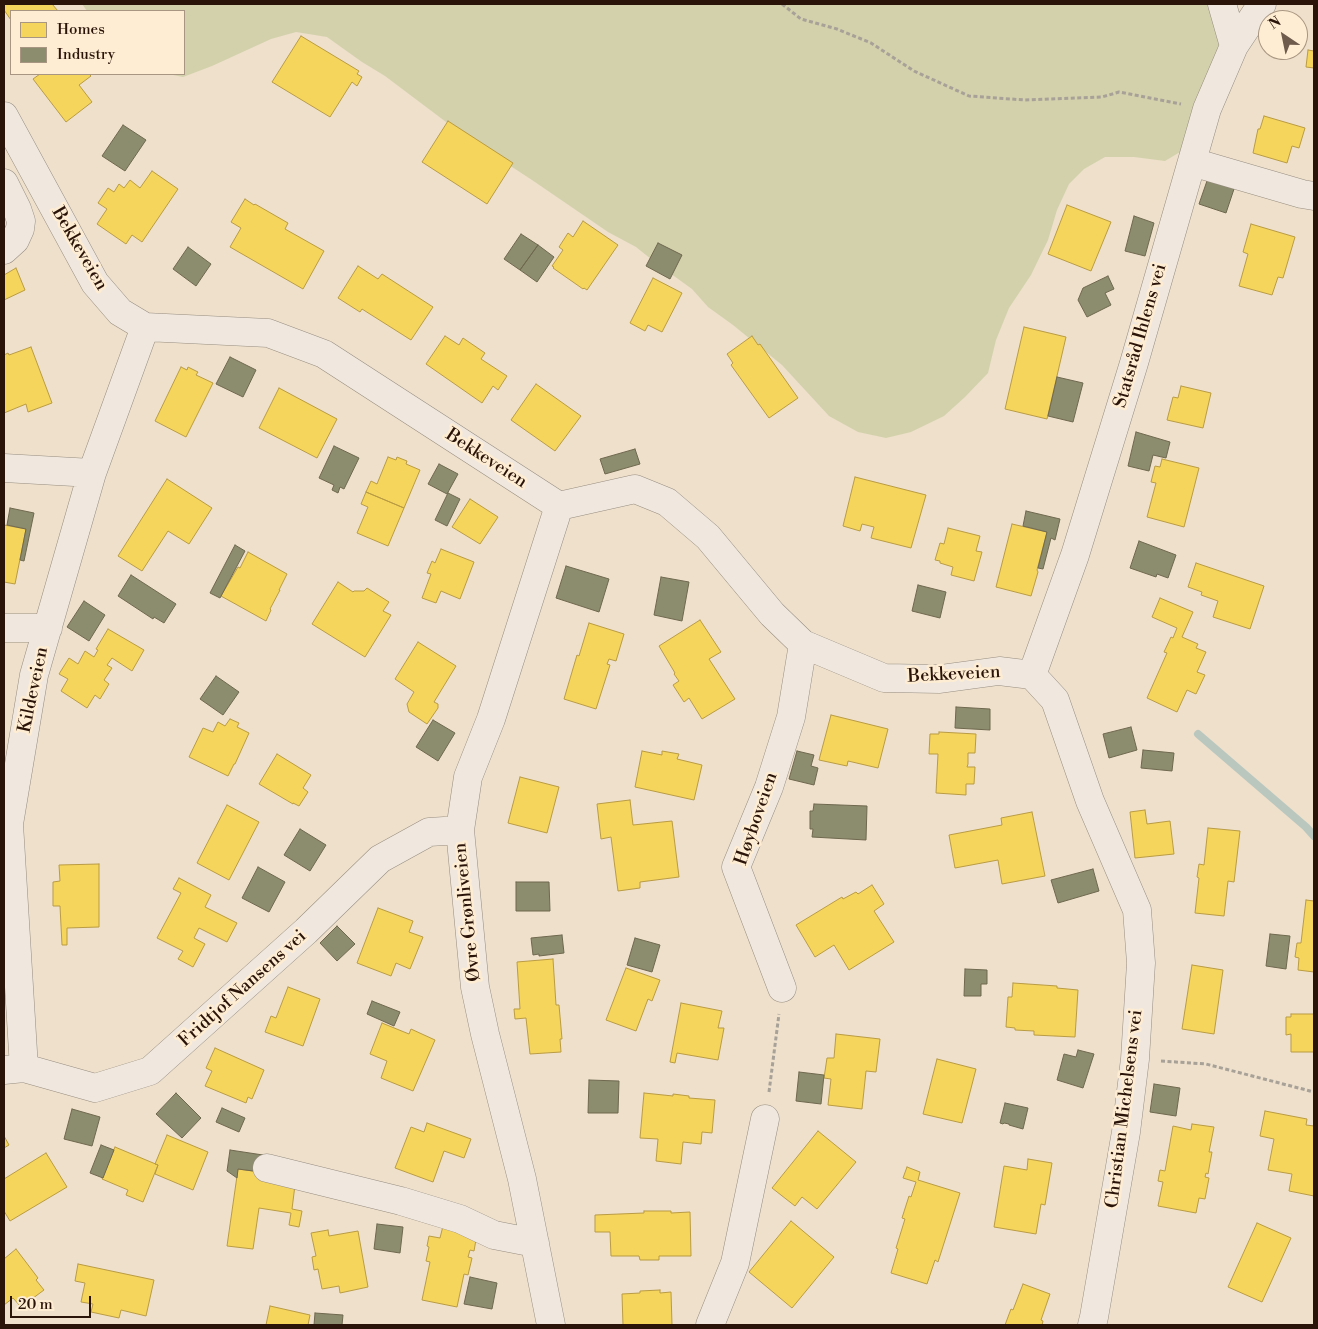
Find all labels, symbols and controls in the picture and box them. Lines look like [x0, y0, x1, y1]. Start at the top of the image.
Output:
legend [10, 10, 185, 75]
north arrow [1258, 10, 1308, 60]
text: N [1266, 13, 1285, 34]
text: Homes [57, 20, 105, 39]
text: Industry [57, 45, 115, 64]
street label: Bekkeveien [46, 203, 112, 295]
street label: Statsråd Ihlens vei [1110, 261, 1172, 411]
street label: Bekkeveien [441, 425, 531, 493]
street label: Kildeveien [14, 645, 54, 735]
street label: Bekkeveien [907, 662, 1001, 688]
street label: Høyboveien [731, 770, 783, 868]
street label: Øvre Grønliveien [450, 842, 486, 982]
street label: Fridtjof Nansens vei [175, 926, 311, 1052]
street label: Christian Michelsens vei [1102, 1008, 1148, 1210]
scale bar [12, 1286, 94, 1318]
text: 20 m [18, 1295, 53, 1314]

